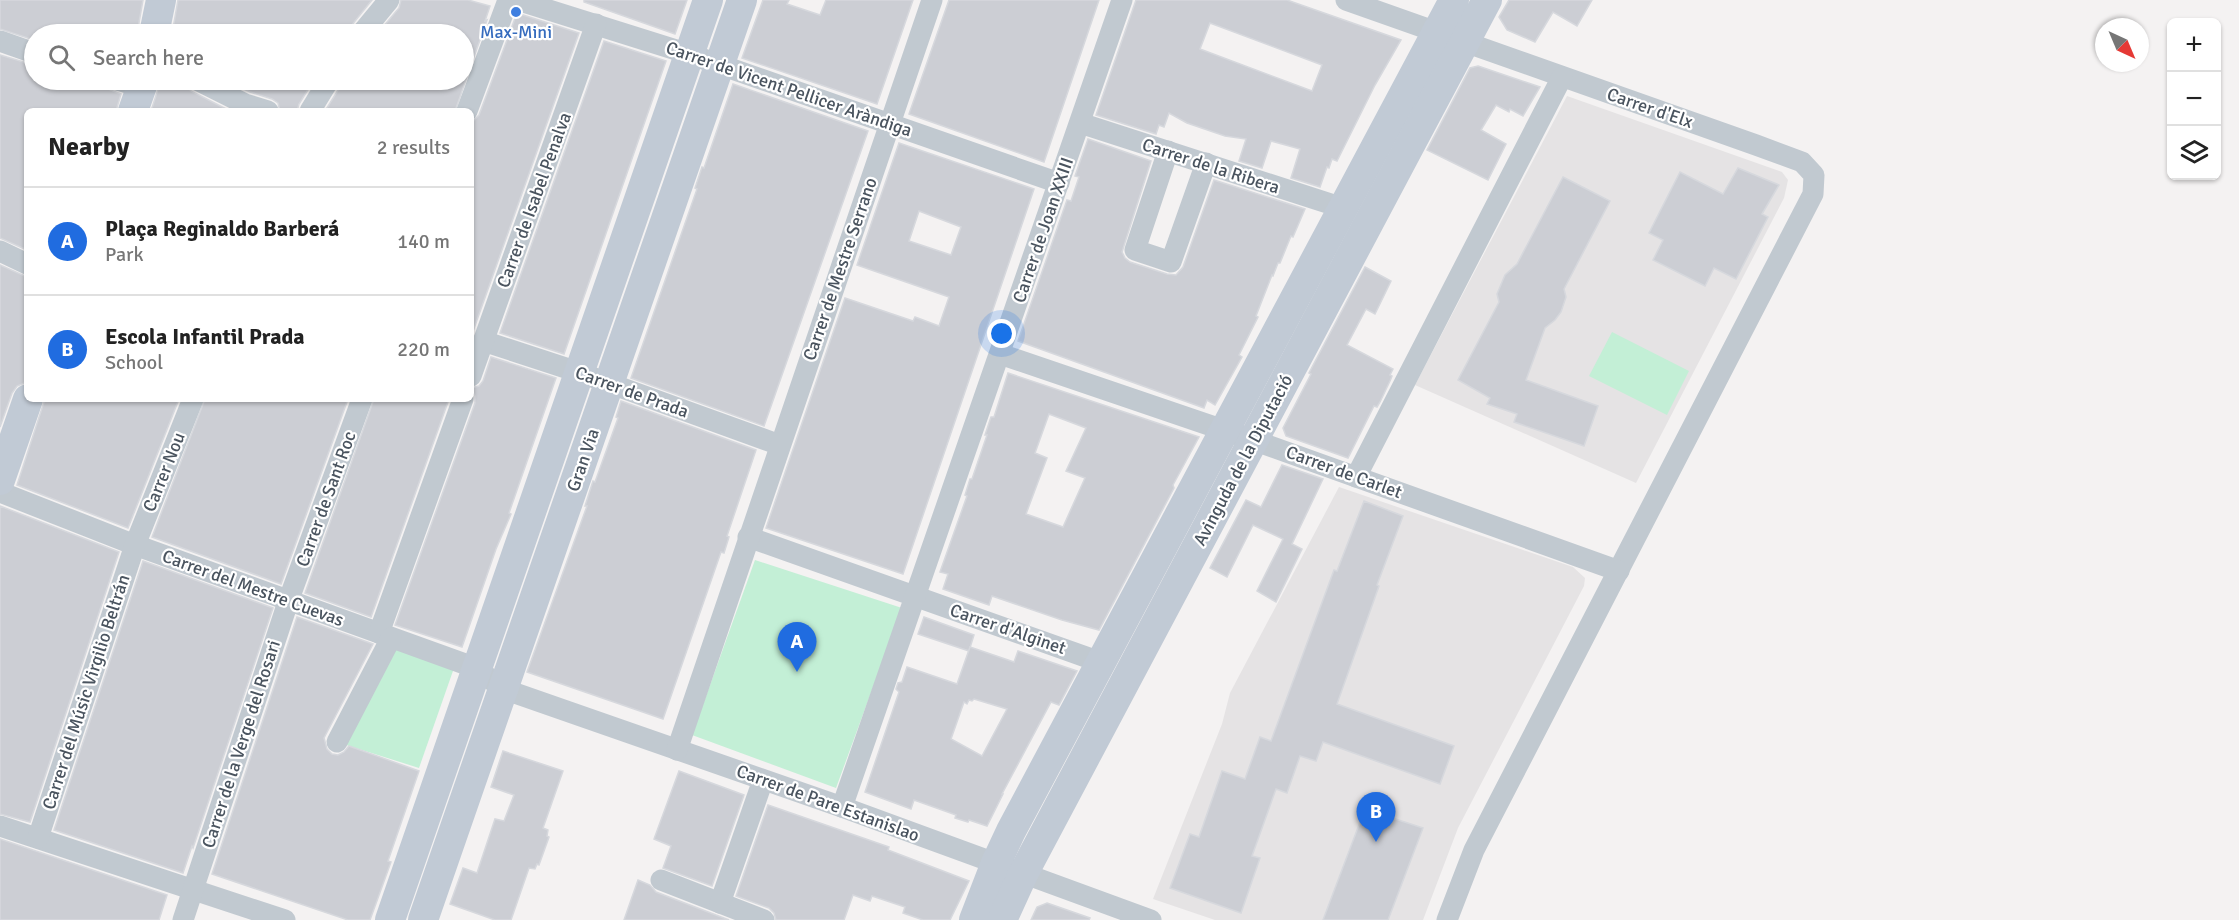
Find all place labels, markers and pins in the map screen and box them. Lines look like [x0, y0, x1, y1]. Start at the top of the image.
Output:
marker: Max-Mini [509, 5, 523, 19]
place label: Max-Mini [480, 21, 552, 43]
pin: A [778, 622, 816, 672]
pin: B [1356, 792, 1396, 842]

